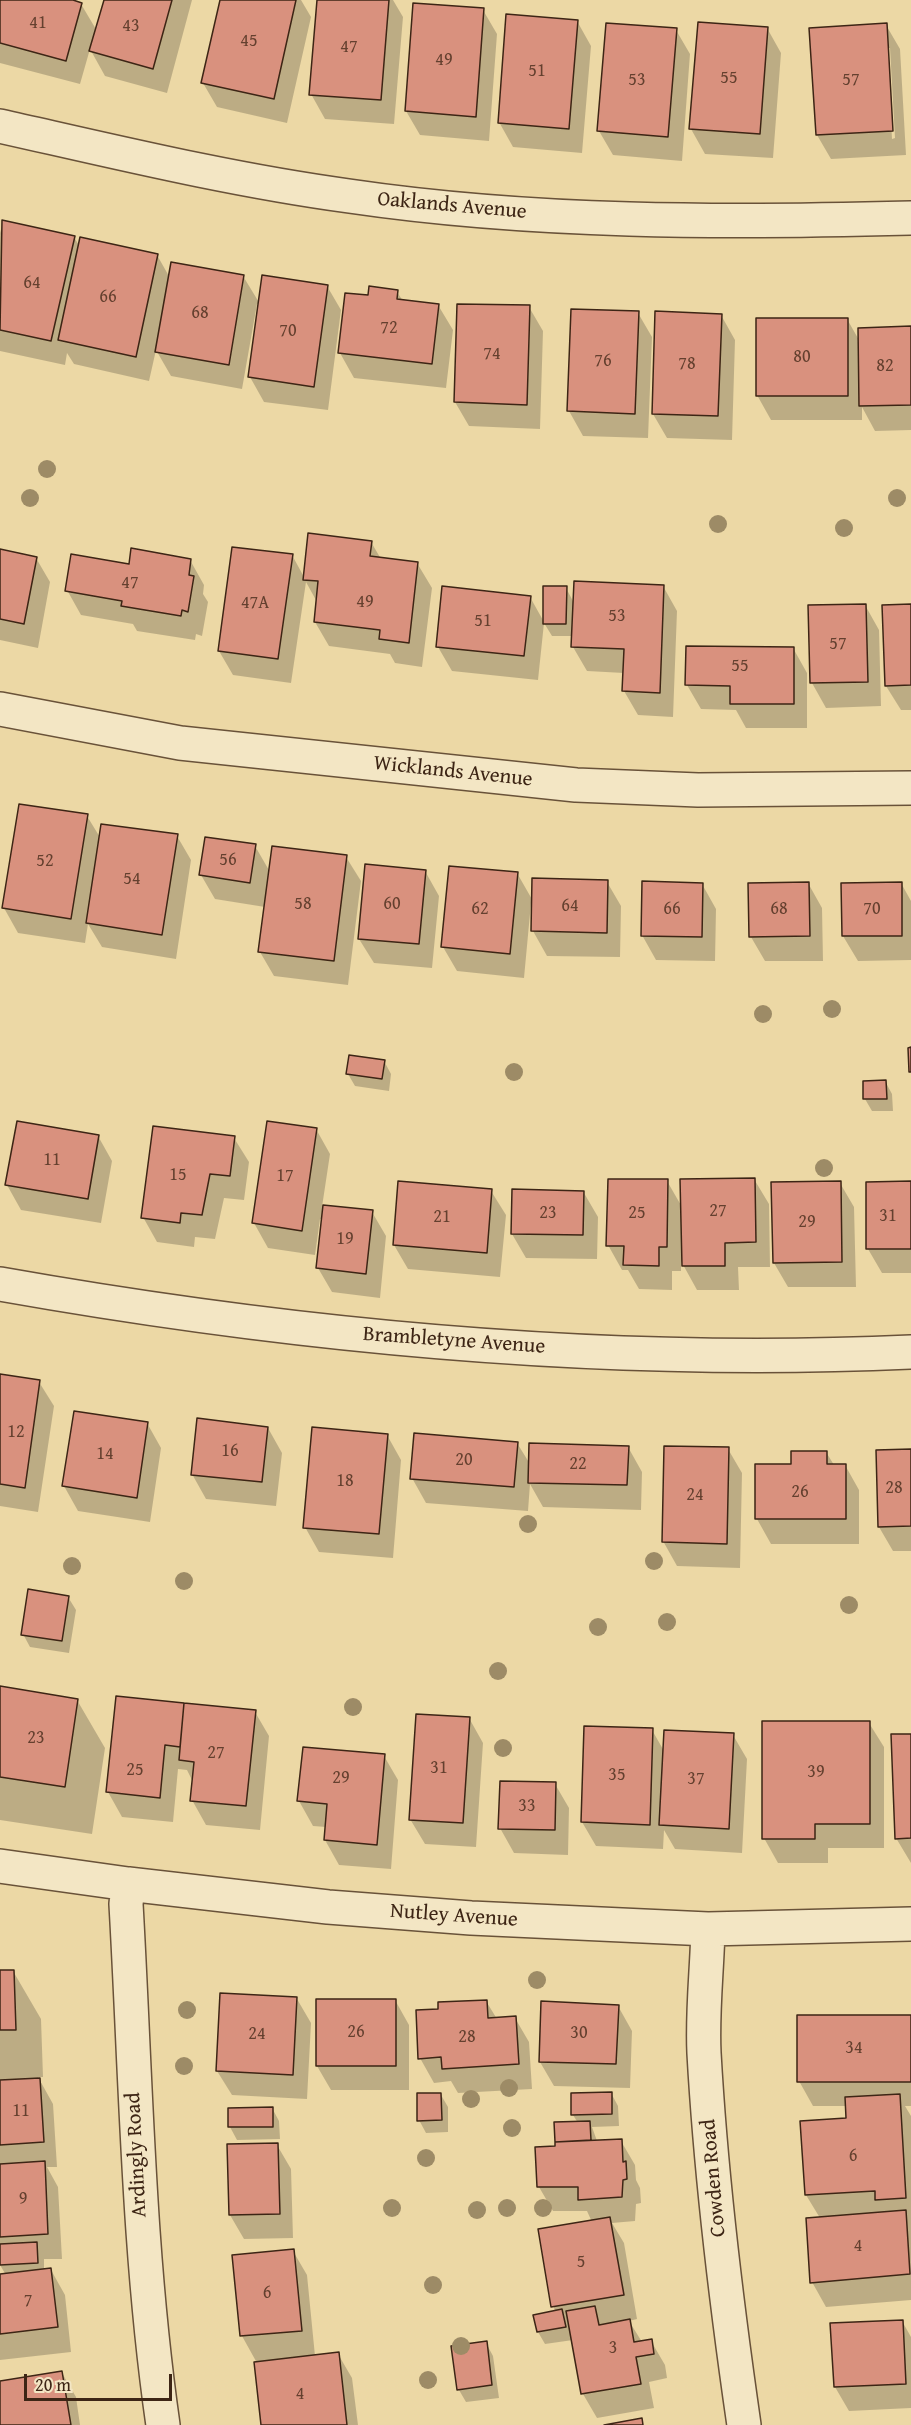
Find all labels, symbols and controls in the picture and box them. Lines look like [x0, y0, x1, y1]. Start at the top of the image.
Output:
house number: 41 [29, 12, 47, 34]
house number: 43 [122, 15, 140, 37]
house number: 45 [240, 30, 258, 52]
house number: 47 [340, 36, 358, 58]
house number: 49 [435, 49, 453, 71]
house number: 51 [528, 60, 546, 82]
house number: 55 [720, 67, 738, 89]
house number: 53 [628, 69, 646, 91]
house number: 57 [842, 69, 860, 91]
street label: Oaklands Avenue [376, 187, 528, 225]
house number: 64 [23, 272, 41, 294]
house number: 66 [99, 286, 117, 308]
house number: 68 [191, 302, 209, 324]
house number: 72 [380, 317, 398, 339]
house number: 70 [279, 320, 297, 342]
house number: 74 [483, 343, 501, 365]
house number: 80 [793, 346, 811, 368]
house number: 76 [594, 350, 612, 372]
house number: 78 [678, 353, 696, 375]
house number: 82 [876, 355, 894, 377]
house number: 47 [121, 572, 139, 594]
house number: 49 [356, 591, 374, 613]
house number: 47A [241, 592, 269, 614]
house number: 53 [608, 605, 626, 627]
house number: 51 [474, 610, 492, 632]
house number: 57 [829, 633, 847, 655]
house number: 55 [731, 655, 749, 677]
street label: Wicklands Avenue [372, 751, 534, 793]
house number: 56 [219, 849, 237, 871]
house number: 52 [36, 850, 54, 872]
house number: 54 [123, 868, 141, 890]
house number: 58 [294, 893, 312, 915]
house number: 60 [383, 893, 401, 915]
house number: 64 [561, 895, 579, 917]
house number: 62 [471, 898, 489, 920]
house number: 66 [663, 898, 681, 920]
house number: 68 [770, 898, 788, 920]
house number: 70 [863, 898, 881, 920]
house number: 11 [43, 1149, 61, 1171]
house number: 15 [169, 1164, 187, 1186]
house number: 17 [276, 1165, 294, 1187]
house number: 27 [709, 1200, 727, 1222]
house number: 23 [539, 1202, 557, 1224]
house number: 25 [628, 1202, 646, 1224]
house number: 31 [879, 1205, 897, 1227]
house number: 21 [433, 1206, 451, 1228]
house number: 29 [798, 1211, 816, 1233]
house number: 19 [336, 1228, 354, 1250]
street label: Brambletyne Avenue [362, 1322, 546, 1360]
house number: 12 [7, 1421, 25, 1443]
house number: 16 [221, 1440, 239, 1462]
house number: 14 [96, 1443, 114, 1465]
house number: 20 [455, 1449, 473, 1471]
house number: 22 [569, 1453, 587, 1475]
house number: 18 [336, 1470, 354, 1492]
house number: 28 [885, 1477, 903, 1499]
house number: 26 [791, 1481, 809, 1503]
house number: 24 [686, 1484, 704, 1506]
house number: 23 [27, 1727, 45, 1749]
house number: 27 [207, 1742, 225, 1764]
house number: 31 [430, 1757, 448, 1779]
house number: 25 [126, 1759, 144, 1781]
house number: 39 [807, 1761, 825, 1783]
house number: 35 [608, 1764, 626, 1786]
house number: 29 [332, 1767, 350, 1789]
house number: 37 [687, 1768, 705, 1790]
house number: 33 [518, 1795, 536, 1817]
street label: Nutley Avenue [389, 1899, 519, 1933]
house number: 26 [347, 2021, 365, 2043]
house number: 30 [570, 2022, 588, 2044]
house number: 24 [248, 2023, 266, 2045]
house number: 28 [458, 2026, 476, 2048]
house number: 34 [845, 2037, 863, 2059]
street label: Ardingly Road [121, 2092, 153, 2218]
house number: 11 [12, 2100, 30, 2122]
street label: Cowden Road [696, 2118, 732, 2238]
house number: 6 [849, 2145, 857, 2167]
house number: 9 [19, 2188, 27, 2210]
house number: 4 [854, 2235, 862, 2257]
house number: 5 [577, 2251, 585, 2273]
house number: 6 [263, 2282, 271, 2304]
house number: 7 [24, 2290, 32, 2312]
house number: 3 [609, 2337, 617, 2359]
scale bar [27, 2362, 176, 2400]
text: 20 m [35, 2371, 71, 2398]
house number: 4 [296, 2383, 304, 2405]

